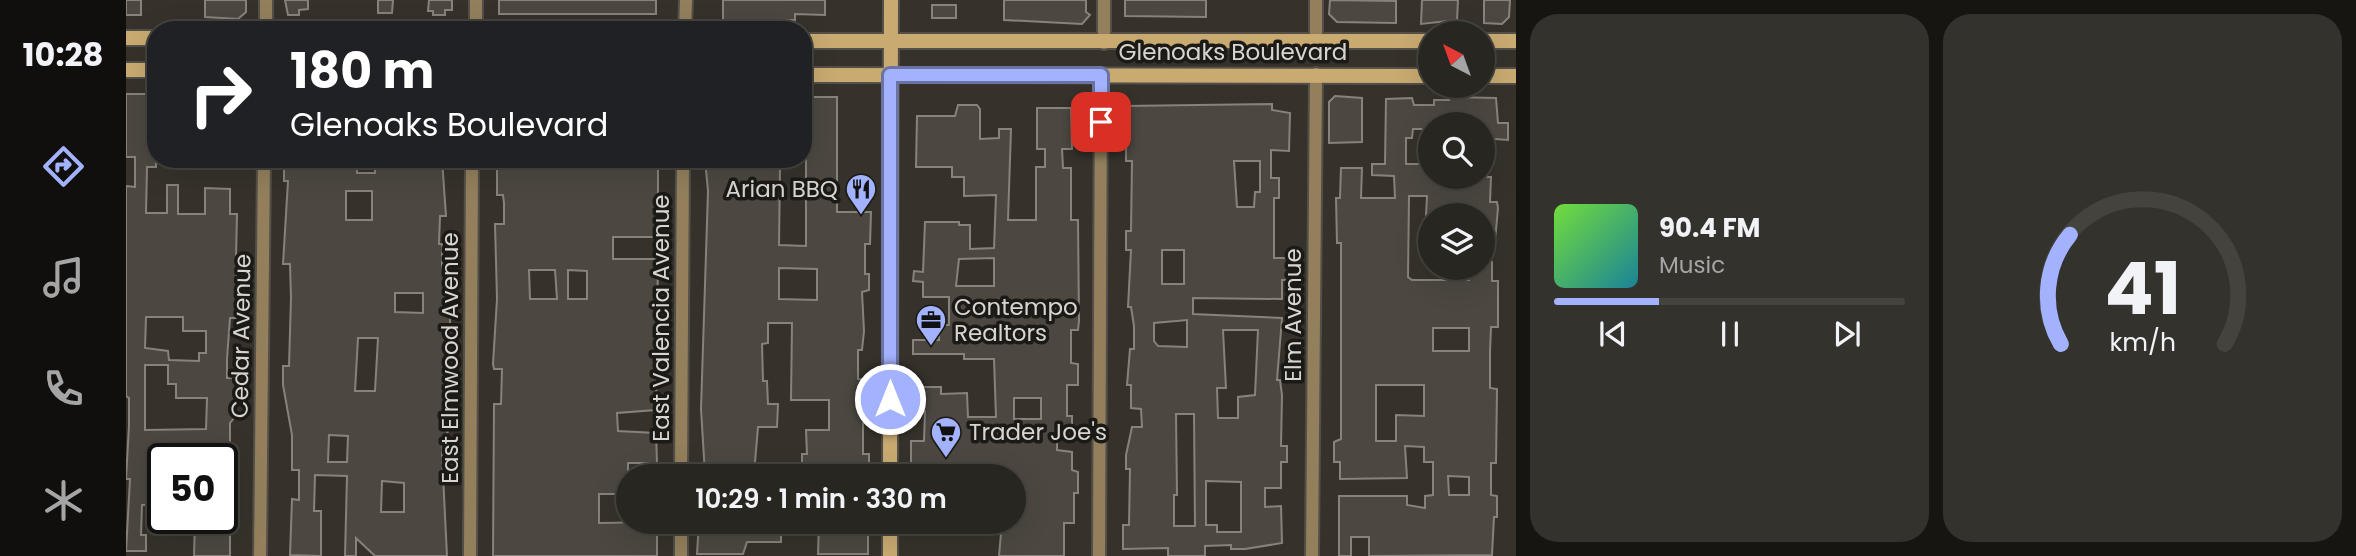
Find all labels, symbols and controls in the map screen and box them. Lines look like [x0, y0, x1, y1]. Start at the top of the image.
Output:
north arrow [1418, 21, 1494, 98]
map controls [1418, 21, 1495, 280]
text: 10:28 [23, 32, 104, 77]
street label: Glenoaks Boulevard [1119, 36, 1347, 68]
text: 180 m [290, 37, 434, 105]
icon: right [175, 49, 266, 140]
pin [1071, 92, 1131, 152]
text: Glenoaks Boulevard [290, 102, 608, 147]
icon: arrive [1082, 103, 1120, 141]
button: search [1418, 112, 1495, 189]
icon: directions [39, 142, 88, 191]
restaurant icon: Arian BBQ [844, 172, 878, 216]
place label: Arian BBQ [726, 173, 838, 205]
street label: East Valencia Avenue [645, 194, 677, 442]
button: layers [1418, 203, 1495, 280]
text: 90.4 FM [1659, 210, 1760, 246]
street label: East Elmwood Avenue [434, 232, 466, 484]
text: 41 [2104, 238, 2181, 339]
street label: Elm Avenue [1277, 248, 1309, 382]
text: Music [1659, 249, 1725, 281]
icon: music [39, 253, 88, 302]
street label: Cedar Avenue [224, 254, 258, 418]
place label: Contempo Realtors [954, 291, 1078, 349]
office icon: Contempo Realtors [914, 303, 948, 347]
icon: previous [1594, 315, 1632, 353]
icon: pause [1711, 315, 1749, 353]
icon: next [1828, 315, 1866, 353]
text: km/h [2109, 325, 2176, 360]
position arrow [853, 362, 927, 436]
icon: phone [39, 364, 88, 413]
supermarket icon: Trader Joe's [929, 415, 963, 459]
place label: Trader Joe's [969, 416, 1107, 448]
speed limit sign: 50 [147, 443, 238, 534]
icon: climate [39, 476, 88, 525]
text: 10:29 · 1 min · 330 m [695, 481, 947, 517]

